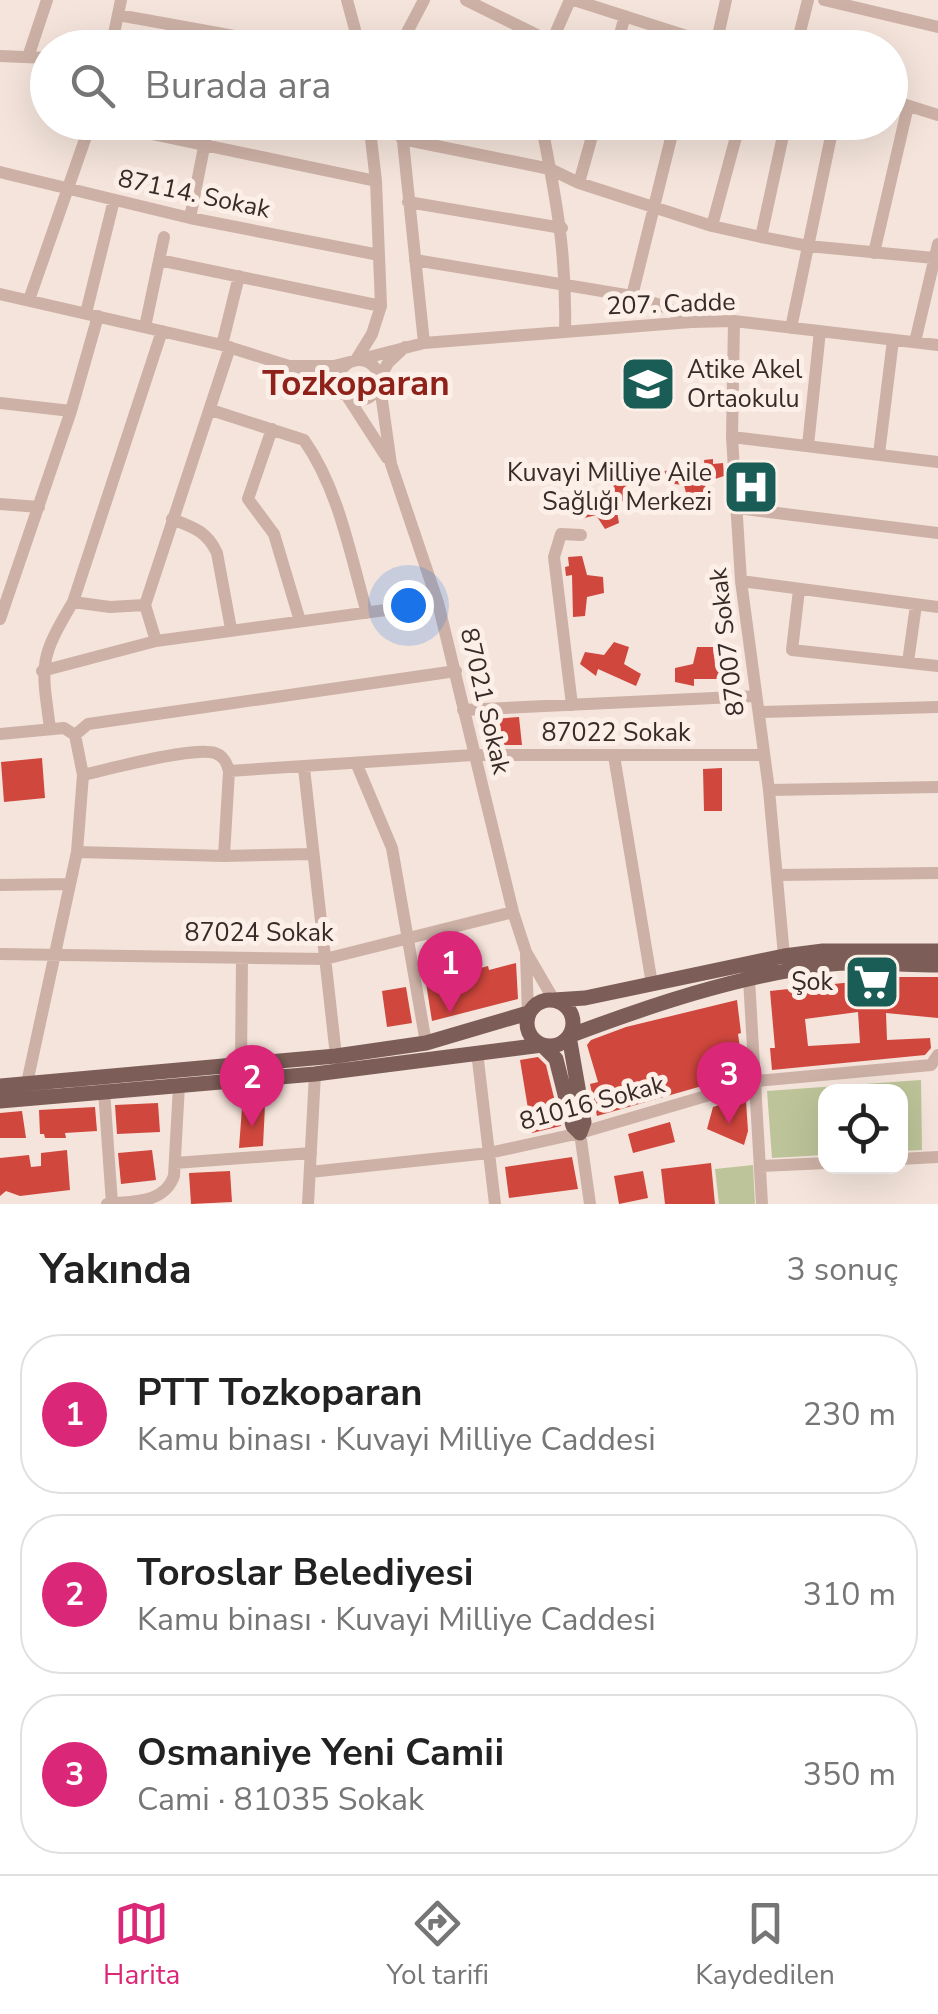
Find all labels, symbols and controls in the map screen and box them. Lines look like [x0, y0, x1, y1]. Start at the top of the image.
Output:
search box [30, 30, 908, 140]
icon: search [65, 58, 120, 113]
text: Burada ara [145, 60, 331, 111]
street label: 87114. Sokak [115, 161, 274, 227]
street label: 207. Cadde [606, 285, 736, 323]
place label: Atike Akel Ortaokulu [687, 353, 803, 416]
school or university icon: Atike Akel Ortaokulu [618, 354, 678, 414]
district label: Tozkoparan [262, 360, 450, 407]
place label: Kuvayi Milliye Aile Sağlığı Merkezi [507, 456, 712, 519]
hospital icon: Kuvayi Milliye Aile Sağlığı Merkezi [721, 457, 781, 517]
street label: 87007 Sokak [701, 566, 753, 718]
your location [383, 580, 434, 631]
street label: 87021 Sokak [452, 625, 518, 778]
street label: 87022 Sokak [542, 716, 691, 750]
street label: 87024 Sokak [185, 916, 334, 950]
pin: 1 [418, 930, 482, 1013]
supermarket icon: Şok [842, 952, 902, 1012]
place label: Şok [791, 965, 833, 999]
pin: 3 [696, 1042, 762, 1124]
pin: 2 [220, 1044, 284, 1127]
street label: 81016 Sokak [516, 1067, 669, 1139]
map controls [818, 1084, 908, 1174]
button: locate [818, 1084, 908, 1174]
text: Yakında [40, 1241, 192, 1298]
text: 3 sonuç [786, 1248, 898, 1291]
text: PTT Tozkoparan [137, 1367, 422, 1418]
text: 1 [65, 1393, 84, 1436]
text: 230 m [803, 1393, 896, 1436]
text: Kamu binası · Kuvayi Milliye Caddesi [137, 1418, 656, 1461]
text: Toroslar Belediyesi [137, 1547, 473, 1598]
text: 2 [65, 1573, 84, 1616]
text: 310 m [803, 1573, 896, 1616]
text: Kamu binası · Kuvayi Milliye Caddesi [137, 1598, 656, 1641]
text: Osmaniye Yeni Camii [137, 1727, 504, 1778]
text: 3 [65, 1753, 84, 1796]
text: 350 m [803, 1753, 896, 1796]
text: Cami · 81035 Sokak [137, 1778, 424, 1821]
tab: Harita [103, 1896, 180, 1994]
tab: Yol tarifi [387, 1896, 489, 1994]
tab: Kaydedilen [695, 1896, 835, 1994]

